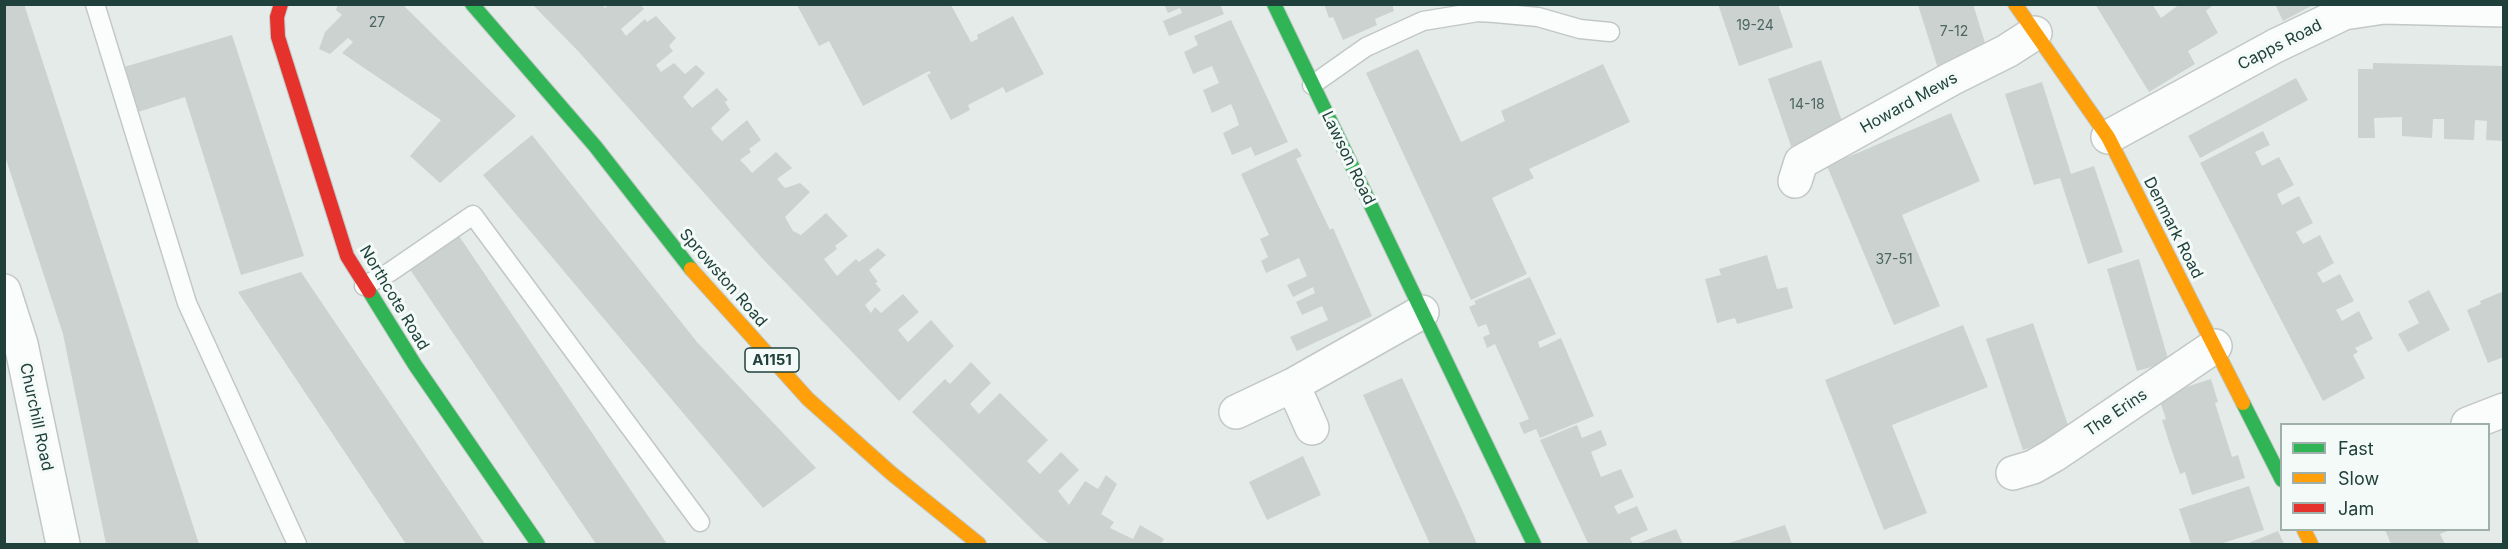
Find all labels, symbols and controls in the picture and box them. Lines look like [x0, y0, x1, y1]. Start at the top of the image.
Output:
house number: 27 [369, 15, 385, 31]
street label: Capps Road [2235, 16, 2325, 74]
house number: 19-24 [1736, 18, 1774, 34]
house number: 7-12 [1940, 24, 1968, 40]
street label: Howard Mews [1857, 68, 1961, 138]
house number: 14-18 [1789, 97, 1825, 113]
street label: Lawson Road [1317, 108, 1379, 208]
street label: Denmark Road [2139, 174, 2207, 282]
street label: Sprowston Road [675, 225, 771, 331]
street label: Northcote Road [355, 242, 433, 354]
house number: 37-51 [1875, 252, 1913, 268]
road number: A1151 [745, 348, 799, 372]
street label: Churchill Road [15, 361, 57, 473]
street label: The Erins [2081, 385, 2151, 441]
legend [2280, 423, 2490, 531]
text: Fast [2338, 438, 2374, 459]
text: Slow [2338, 468, 2379, 489]
text: Jam [2338, 498, 2374, 519]

